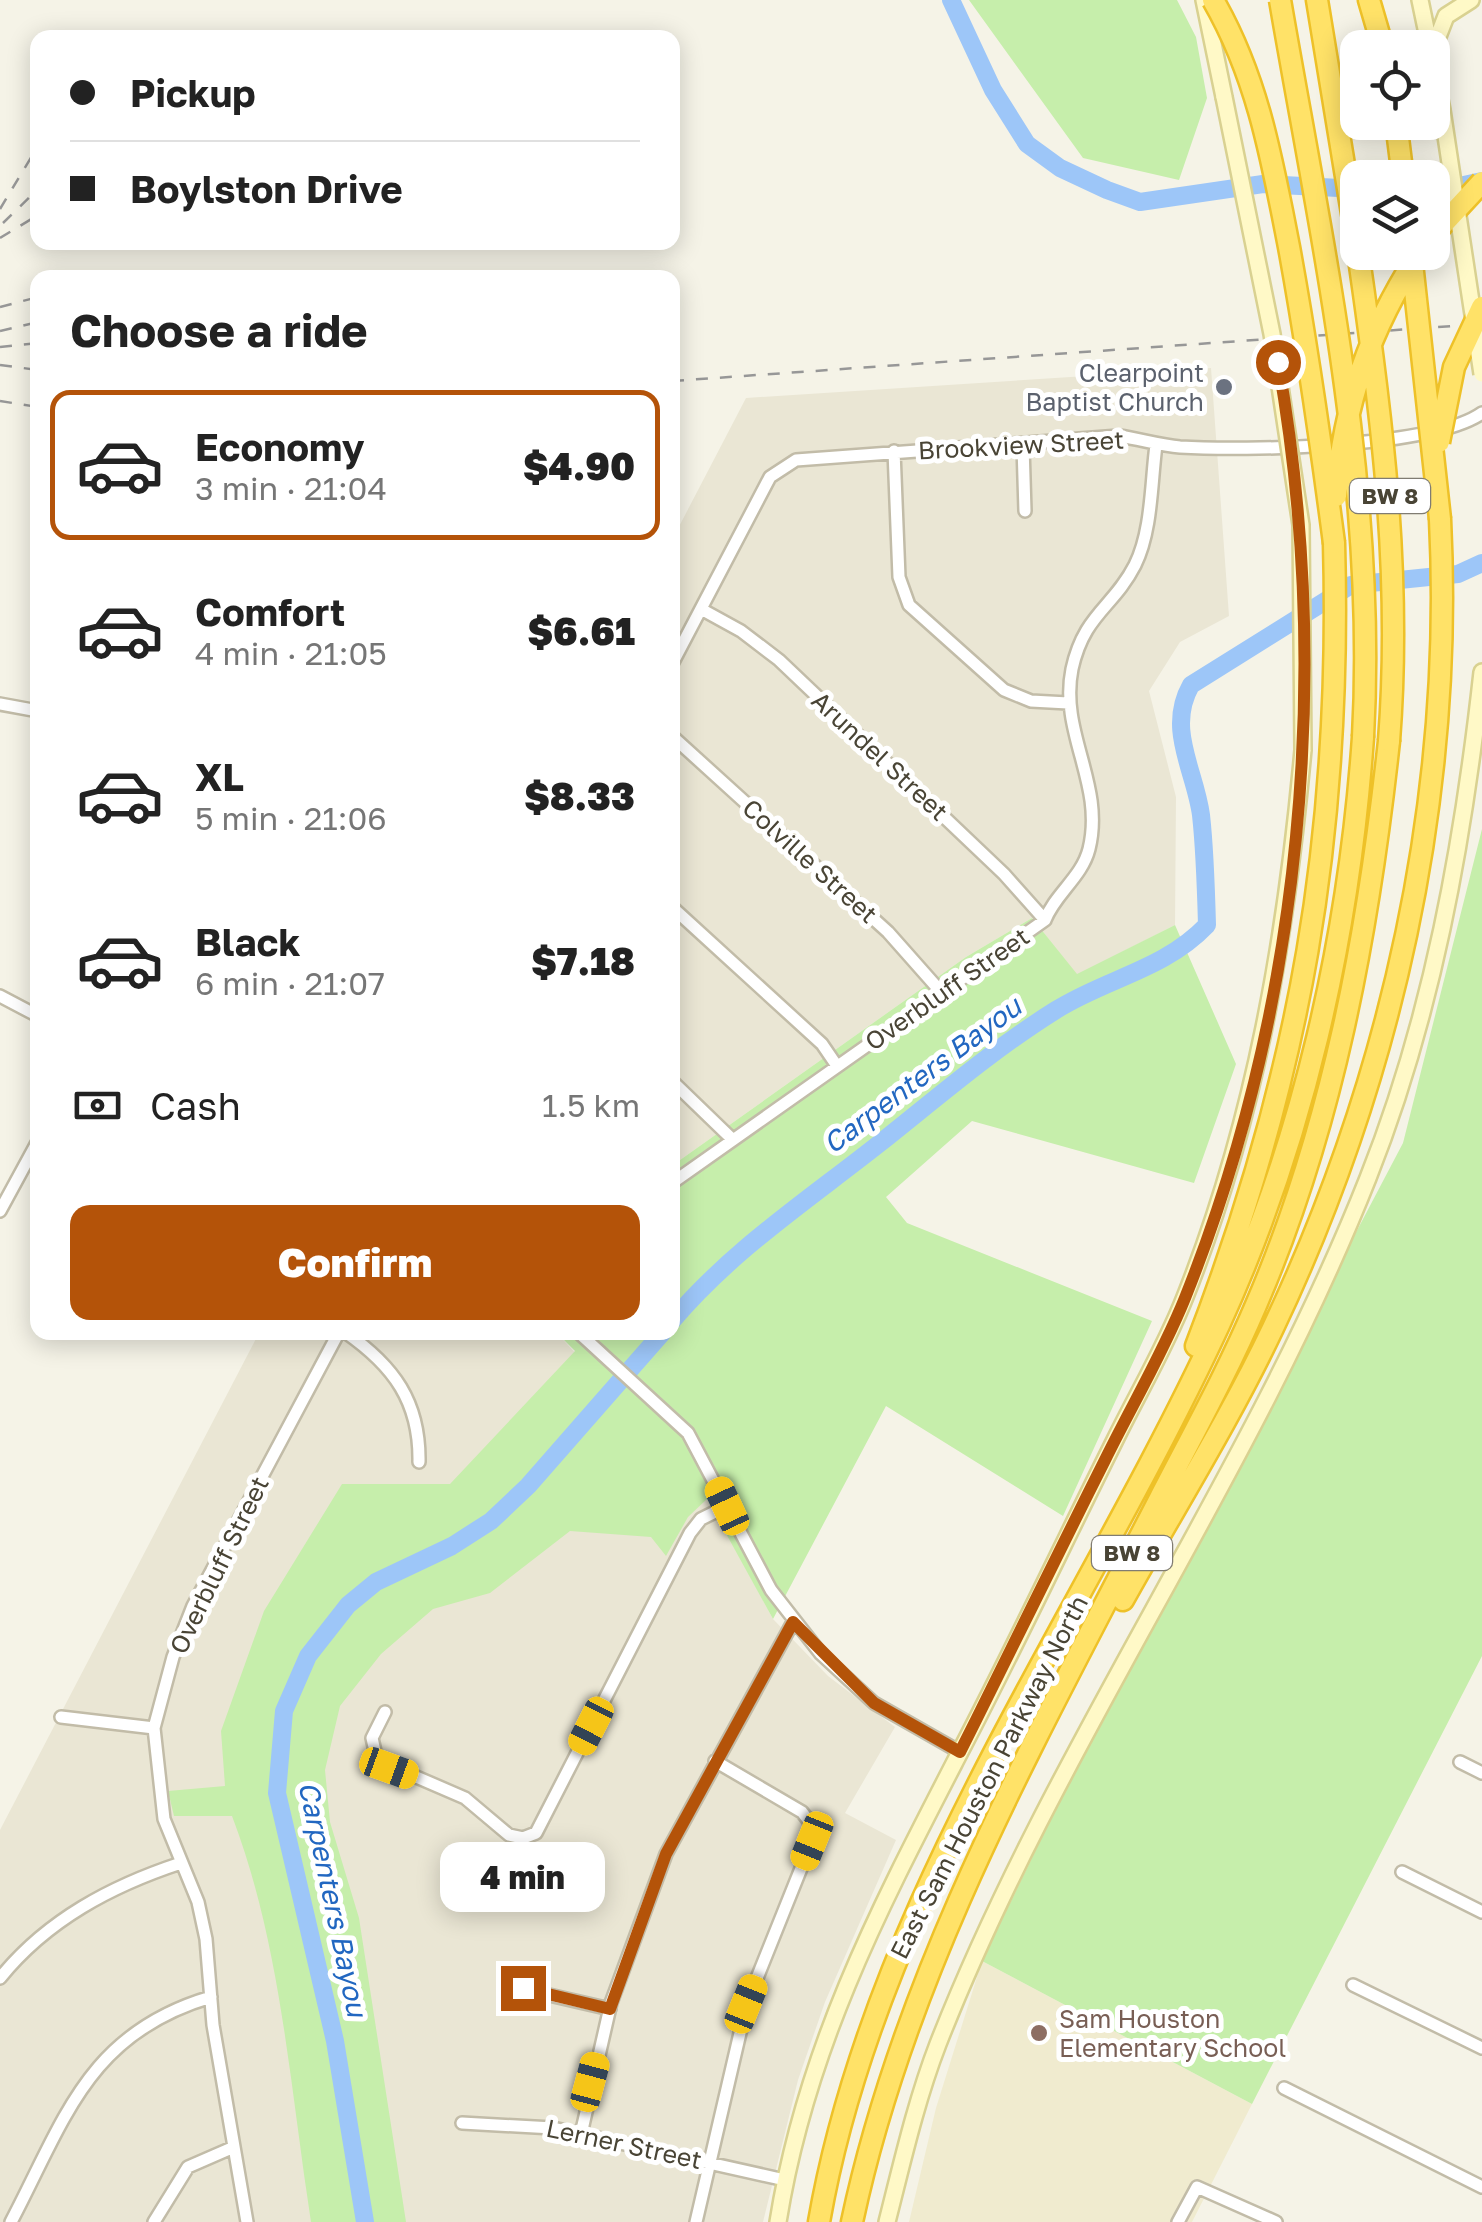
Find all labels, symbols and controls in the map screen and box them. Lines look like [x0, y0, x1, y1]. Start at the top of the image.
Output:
map controls [1340, 30, 1450, 270]
button: locate [1340, 30, 1450, 140]
text: Pickup [130, 70, 256, 115]
button: layers [1340, 160, 1450, 270]
text: Boylston Drive [130, 166, 403, 211]
text: Choose a ride [70, 303, 368, 357]
route start [1256, 340, 1301, 385]
place label: Clearpoint Baptist Church [1026, 357, 1204, 417]
marker: Clearpoint Baptist Church [1213, 376, 1235, 398]
icon: car [75, 420, 165, 510]
text: Economy [195, 424, 364, 469]
street label: Brookview Street [917, 424, 1125, 465]
text: $4.90 [523, 443, 635, 488]
text: 3 min · 21:04 [195, 469, 387, 507]
road number: BW 8 [1350, 479, 1430, 513]
icon: car [75, 585, 165, 675]
text: Comfort [195, 589, 345, 634]
text: $6.61 [528, 608, 635, 653]
text: 4 min · 21:05 [195, 634, 387, 672]
street label: Arundel Street [806, 685, 955, 827]
icon: car [75, 750, 165, 840]
text: XL [195, 754, 244, 799]
text: $8.33 [524, 773, 635, 818]
street label: Colville Street [737, 792, 884, 929]
text: 5 min · 21:06 [195, 799, 387, 837]
icon: car [75, 915, 165, 1005]
text: Black [195, 919, 300, 964]
street label: Overbluff Street [859, 920, 1035, 1057]
text: $7.18 [531, 938, 635, 983]
text: 6 min · 21:07 [195, 964, 385, 1002]
water label: Carpenters Bayou [816, 988, 1029, 1160]
icon: cash [70, 1078, 125, 1133]
text: Cash [150, 1083, 241, 1128]
text: 1.5 km [542, 1086, 640, 1124]
button: Confirm [70, 1205, 640, 1320]
street label: Overbluff Street [162, 1471, 275, 1659]
car [701, 1472, 753, 1540]
road number: BW 8 [1092, 1536, 1172, 1570]
street label: East Sam Houston Parkway North [883, 1590, 1094, 1964]
car [564, 1692, 618, 1760]
car [356, 1744, 422, 1792]
water label: Carpenters Bayou [292, 1778, 375, 2021]
car [787, 1808, 837, 1874]
callout: 4 min [440, 1843, 606, 1913]
text: 4 min [480, 1858, 565, 1896]
route end [501, 1966, 546, 2011]
car [721, 1971, 771, 2037]
place label: Sam Houston Elementary School [1059, 2003, 1286, 2063]
marker: Sam Houston Elementary School [1028, 2022, 1050, 2044]
car [568, 2049, 612, 2115]
street label: Lerner Street [544, 2112, 705, 2175]

